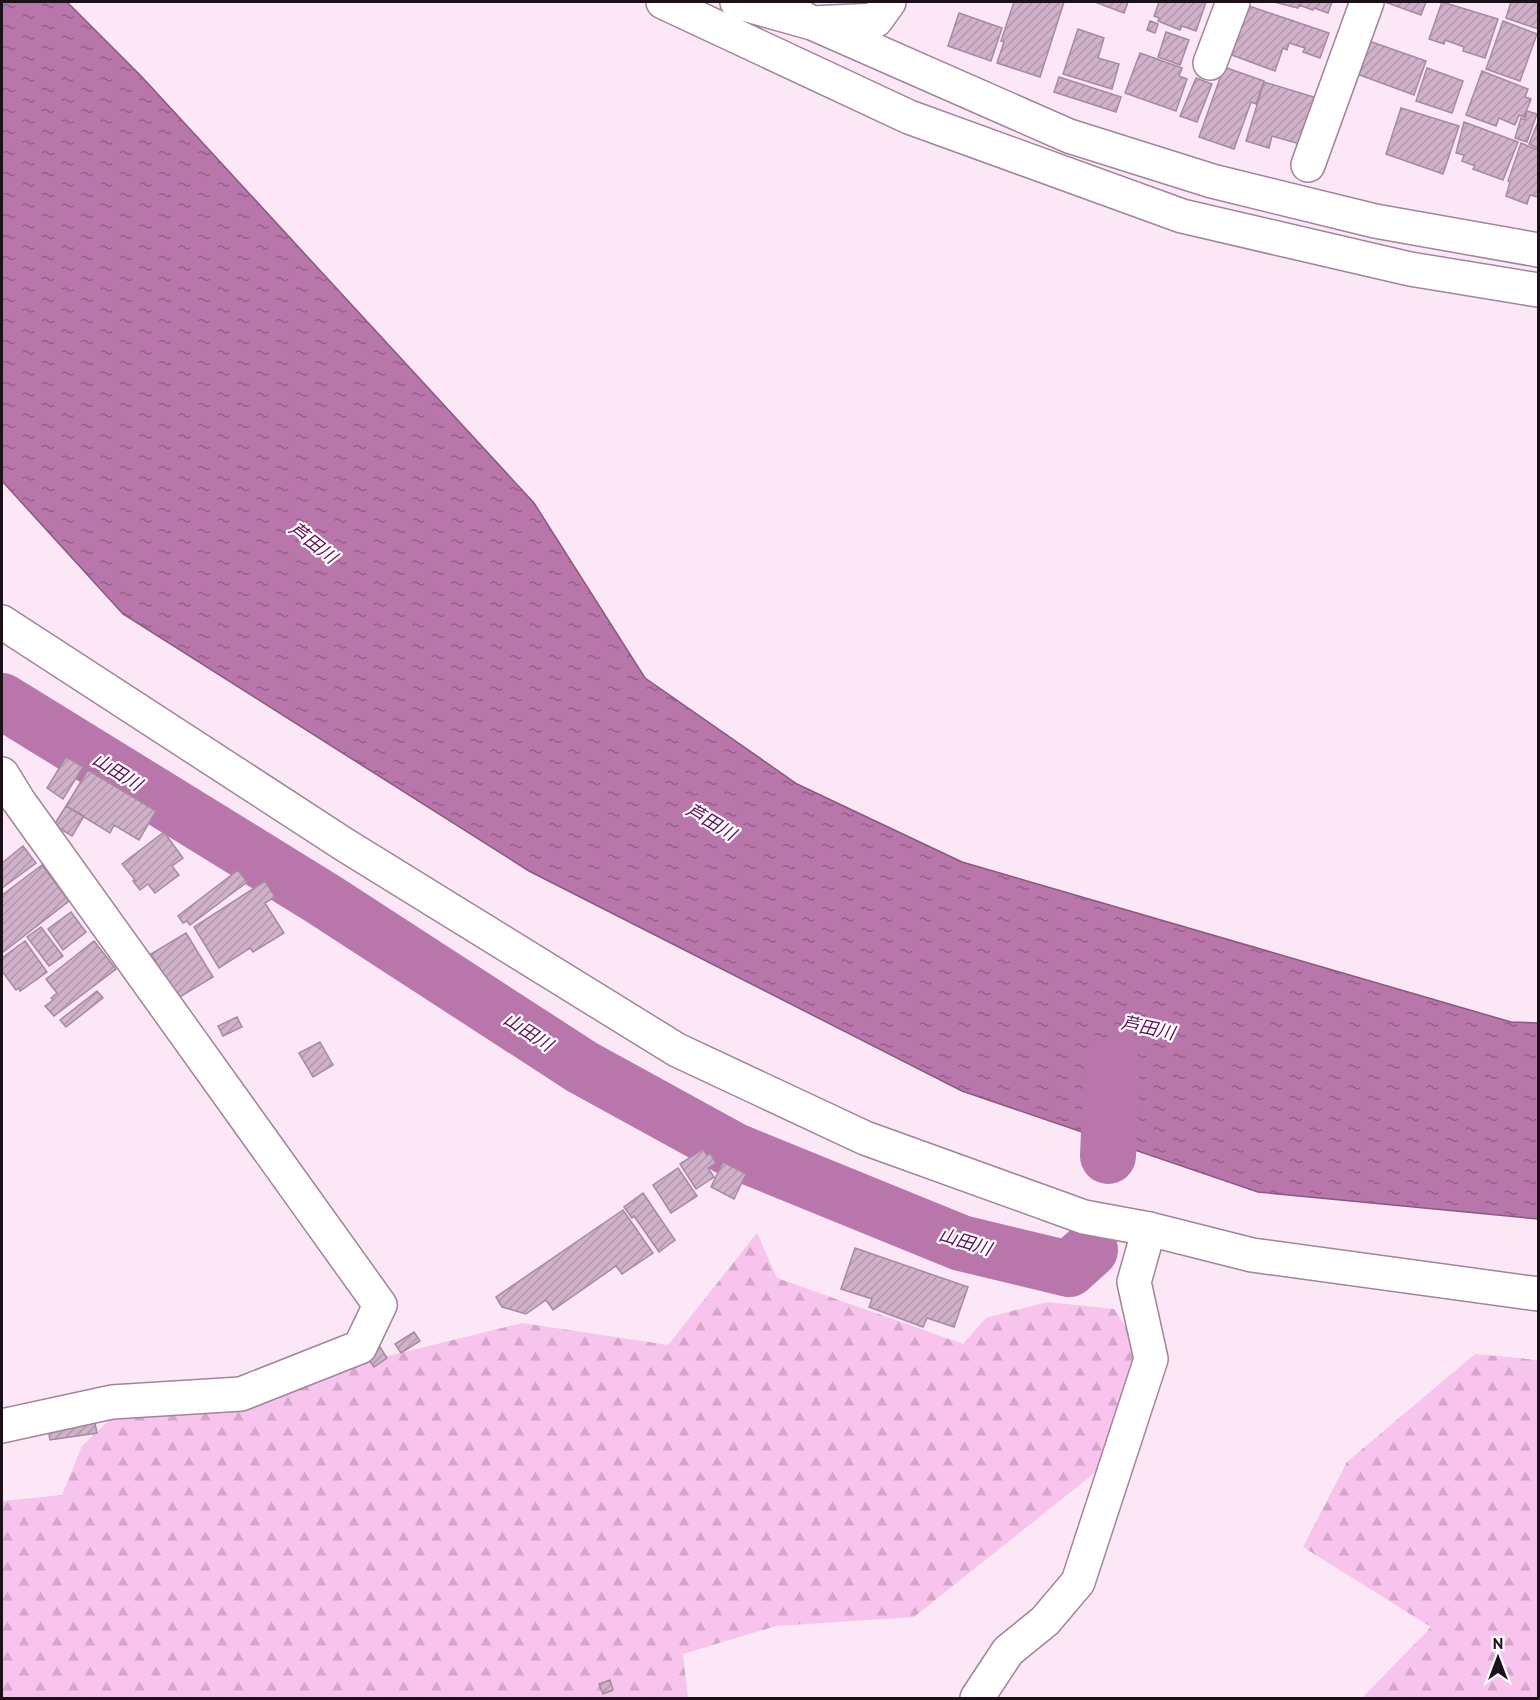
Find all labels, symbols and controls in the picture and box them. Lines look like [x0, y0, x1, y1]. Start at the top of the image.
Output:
water label: 芦田川 [285, 517, 343, 570]
water label: 山田川 [88, 748, 148, 797]
water label: 芦田川 [682, 798, 742, 846]
water label: 山田川 [499, 1007, 559, 1057]
water label: 芦田川 [1119, 1011, 1179, 1045]
water label: 山田川 [936, 1223, 996, 1261]
north arrow [1468, 1628, 1528, 1688]
text: N [1493, 1633, 1503, 1653]

